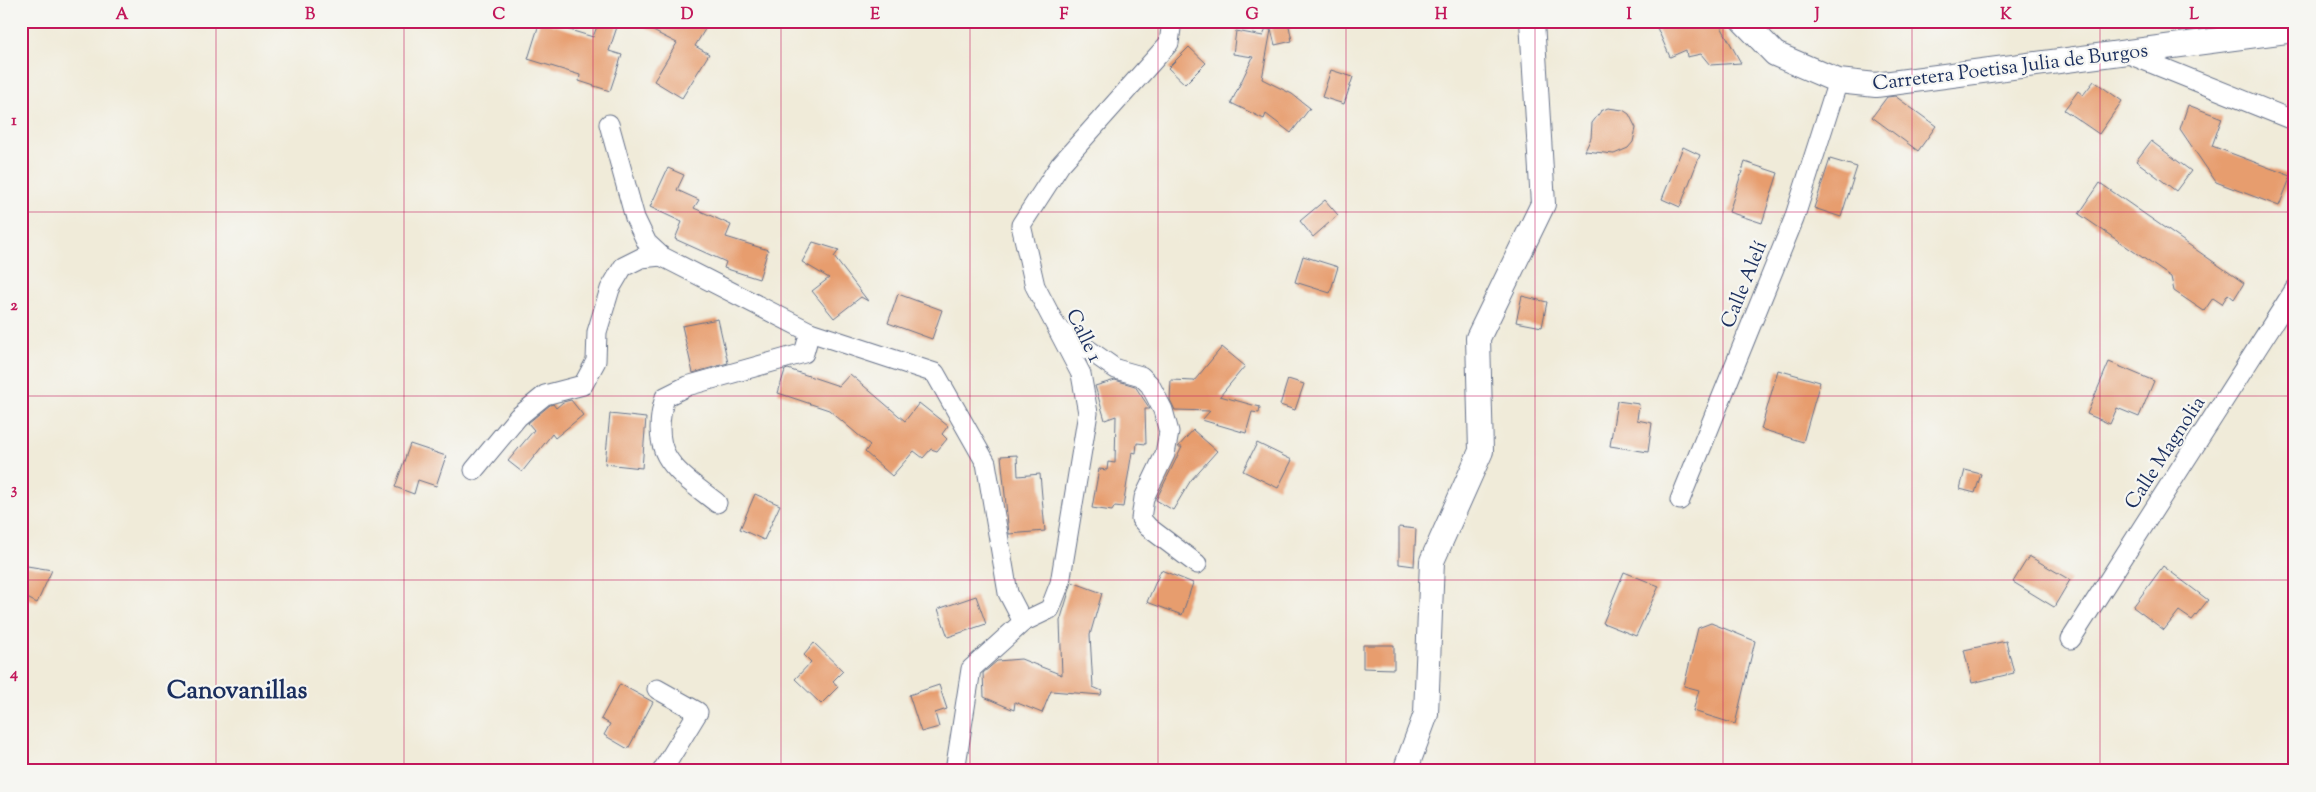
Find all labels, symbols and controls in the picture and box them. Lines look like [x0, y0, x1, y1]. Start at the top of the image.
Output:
text: A [116, 4, 129, 27]
text: B [305, 4, 315, 27]
text: C [493, 4, 506, 27]
text: D [681, 4, 694, 27]
text: E [870, 4, 880, 27]
text: F [1060, 4, 1069, 27]
text: G [1245, 4, 1259, 27]
text: H [1435, 4, 1448, 27]
text: I [1626, 4, 1632, 27]
text: J [1813, 4, 1820, 27]
text: K [2000, 4, 2012, 27]
text: L [2189, 4, 2199, 27]
street label: Carretera Poetisa Julia de Burgos [1871, 37, 2150, 100]
text: 1 [11, 110, 17, 133]
street label: Calle Alelí [1715, 237, 1776, 333]
text: 2 [10, 295, 18, 318]
street label: Calle 1 [1057, 304, 1108, 368]
street label: Calle Magnolia [2119, 391, 2214, 516]
text: 3 [11, 479, 18, 502]
text: 4 [9, 663, 18, 686]
district label: Canovanillas [167, 674, 307, 710]

